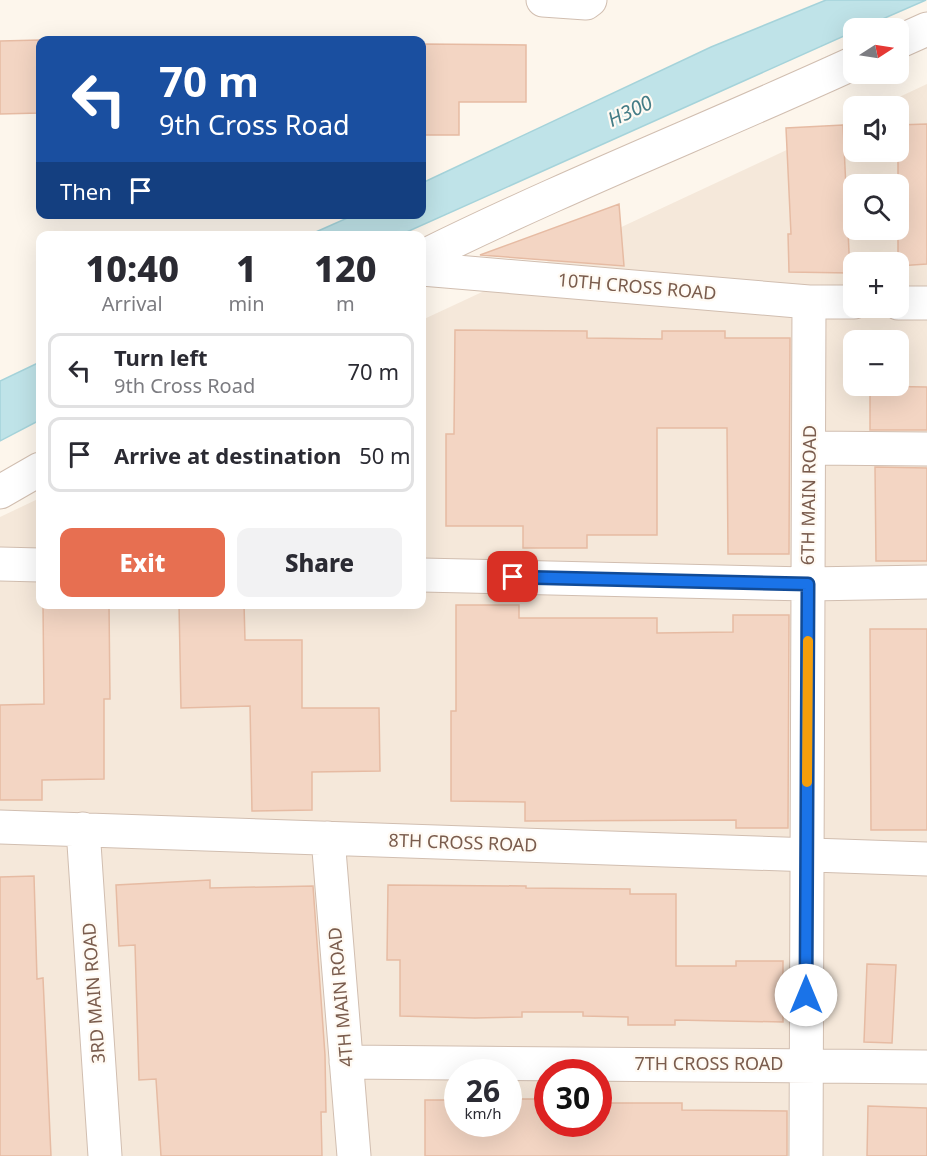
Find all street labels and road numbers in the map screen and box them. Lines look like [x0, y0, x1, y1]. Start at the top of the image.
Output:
street label: 10TH CROSS ROAD [557, 267, 717, 305]
street label: 6TH MAIN ROAD [795, 425, 821, 565]
street label: 8TH CROSS ROAD [388, 827, 538, 857]
street label: 3RD MAIN ROAD [76, 922, 110, 1064]
street label: 4TH MAIN ROAD [322, 926, 358, 1068]
street label: 7TH CROSS ROAD [635, 1051, 783, 1075]

